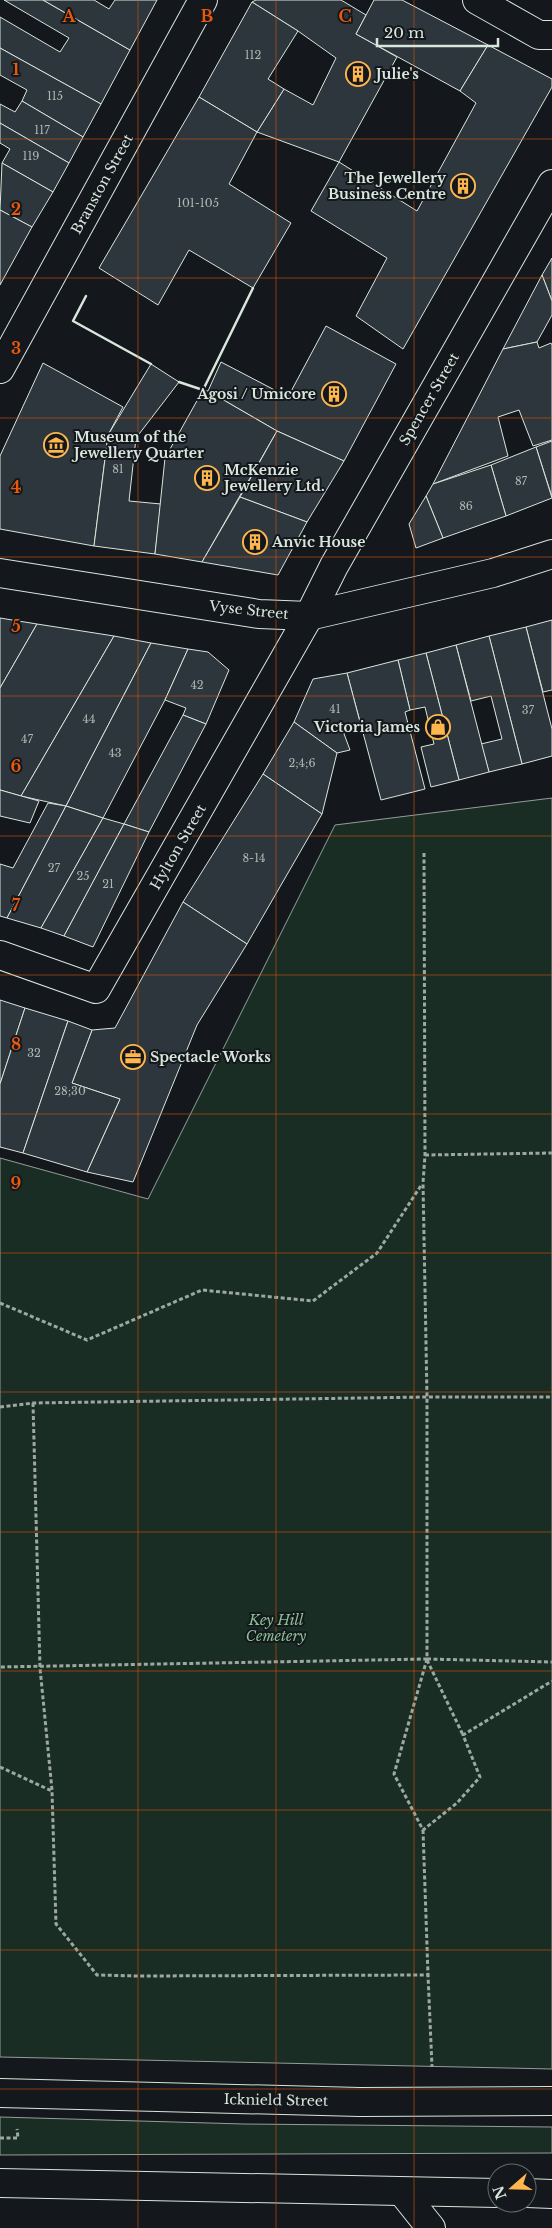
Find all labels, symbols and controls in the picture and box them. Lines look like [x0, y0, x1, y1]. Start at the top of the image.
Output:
text: A [62, 6, 77, 26]
text: B [201, 6, 214, 26]
text: C [338, 6, 352, 26]
scale bar [377, 15, 498, 47]
text: 20 m [384, 23, 424, 42]
house number: 112 [245, 48, 262, 62]
text: 1 [13, 59, 20, 79]
building icon: Julie's [345, 61, 371, 87]
place label: Julie's [373, 65, 419, 83]
house number: 115 [47, 89, 63, 103]
house number: 117 [34, 123, 50, 137]
street label: Branston Street [67, 130, 137, 237]
house number: 119 [23, 149, 39, 163]
place label: The Jewellery Business Centre [328, 169, 447, 203]
building icon: The Jewellery Business Centre [450, 173, 476, 199]
house number: 101-105 [177, 196, 219, 210]
text: 2 [11, 199, 21, 219]
text: 3 [11, 338, 21, 358]
street label: Spencer Street [395, 349, 463, 449]
building icon: Agosi / Umicore [321, 381, 347, 407]
place label: Agosi / Umicore [196, 385, 316, 403]
place label: Museum of the Jewellery Quarter [71, 428, 204, 462]
museum icon: Museum of the Jewellery Quarter [43, 432, 69, 458]
place label: McKenzie Jewellery Ltd. [221, 461, 325, 495]
house number: 81 [112, 462, 124, 476]
building icon: McKenzie Jewellery Ltd. [194, 465, 220, 491]
house number: 87 [515, 474, 528, 488]
text: 4 [11, 477, 21, 497]
house number: 86 [459, 499, 473, 513]
building icon: Anvic House [242, 529, 268, 555]
place label: Anvic House [271, 533, 365, 551]
street label: Vyse Street [207, 597, 290, 623]
text: 5 [11, 616, 21, 636]
house number: 42 [190, 678, 204, 692]
house number: 41 [329, 702, 341, 716]
house number: 37 [522, 703, 535, 717]
house number: 44 [83, 712, 95, 726]
shop icon: Victoria James [425, 714, 451, 740]
place label: Victoria James [313, 718, 420, 736]
house number: 47 [21, 732, 33, 746]
house number: 43 [108, 746, 122, 760]
text: 6 [11, 756, 22, 776]
house number: 2;4;6 [288, 756, 316, 770]
street label: Hylton Street [146, 800, 210, 893]
house number: 8-14 [242, 851, 266, 865]
house number: 27 [48, 861, 61, 875]
house number: 25 [76, 869, 90, 883]
house number: 21 [102, 877, 114, 891]
text: 7 [12, 895, 21, 915]
text: 8 [11, 1034, 21, 1054]
office icon: Spectacle Works [120, 1044, 146, 1070]
house number: 32 [27, 1046, 41, 1060]
place label: Spectacle Works [150, 1048, 271, 1066]
house number: 28;30 [54, 1084, 86, 1098]
text: 9 [11, 1173, 22, 1193]
park label: Key Hill Cemetery [246, 1611, 307, 1645]
street label: Icknield Street [224, 2090, 329, 2110]
north arrow [487, 2163, 537, 2213]
text: N [489, 2183, 510, 2202]

